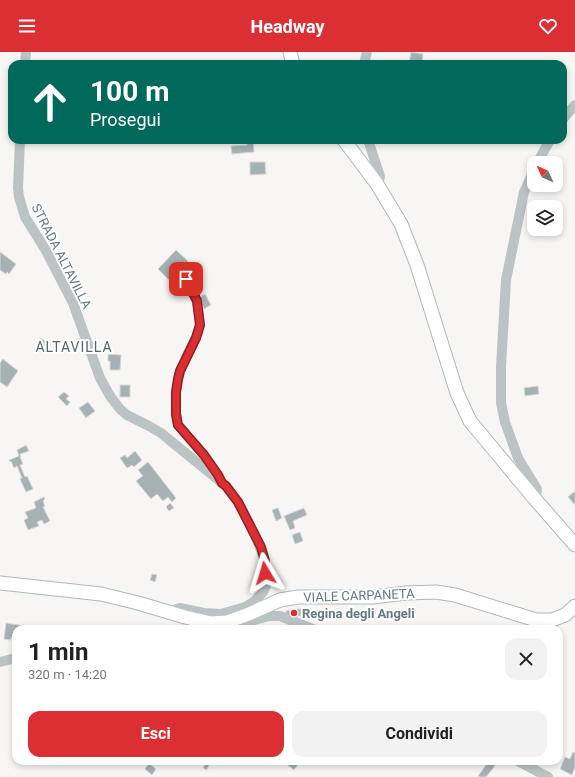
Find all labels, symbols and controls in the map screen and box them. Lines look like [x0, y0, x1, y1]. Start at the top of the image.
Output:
icon: menu [16, 15, 38, 37]
icon: heart [537, 15, 559, 37]
text: Headway [251, 16, 324, 37]
text: 100 m [90, 75, 169, 108]
icon: ahead [24, 76, 76, 128]
text: Prosegui [90, 109, 161, 130]
north arrow [527, 156, 563, 192]
map controls [527, 156, 563, 236]
button: layers [527, 200, 563, 236]
street label: STRADA ALTAVILLA [29, 201, 95, 312]
pin [169, 262, 203, 296]
icon: arrive [175, 268, 197, 290]
district label: ALTAVILLA [35, 339, 113, 355]
position arrow [244, 552, 286, 594]
street label: VIALE CARPANETA [303, 586, 415, 605]
place label: Regina degli Angeli [302, 606, 415, 621]
marker: Regina degli Angeli [289, 608, 299, 618]
text: 1 min [28, 638, 88, 666]
button: close [505, 638, 547, 680]
text: 320 m · 14:20 [28, 667, 107, 682]
button: Esci [28, 711, 284, 757]
button: Condividi [292, 711, 547, 757]

